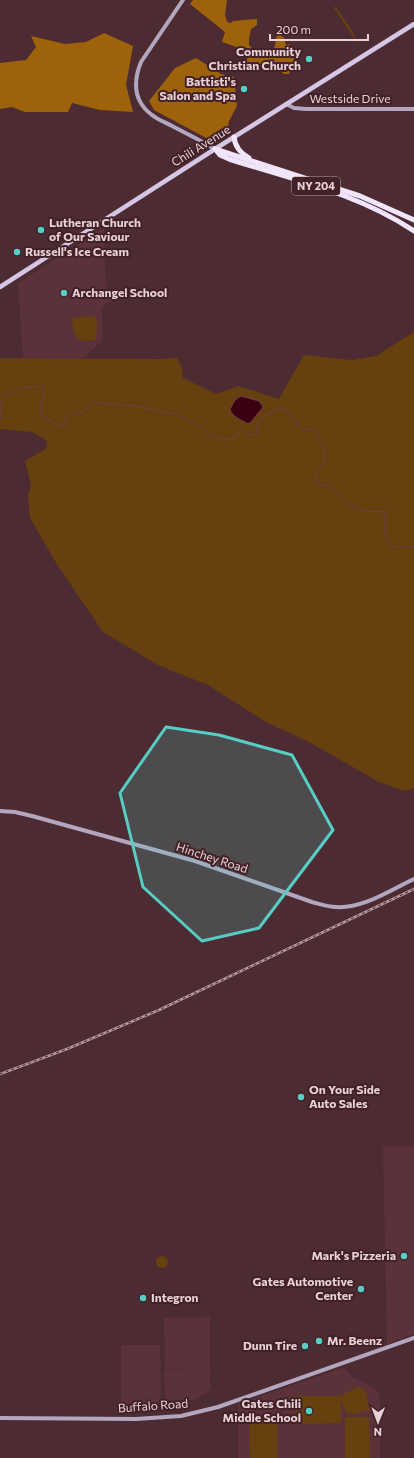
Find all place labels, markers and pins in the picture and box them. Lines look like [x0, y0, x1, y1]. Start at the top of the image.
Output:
place label: Community Christian Church [209, 44, 301, 72]
marker: Community Christian Church [304, 54, 314, 64]
place label: Battisti's Salon and Spa [160, 74, 236, 102]
marker: Battisti's Salon and Spa [239, 84, 249, 94]
place label: Lutheran Church of Our Saviour [49, 215, 141, 243]
marker: Lutheran Church of Our Saviour [36, 225, 46, 235]
place label: Russell's Ice Cream [25, 244, 129, 258]
marker: Russell's Ice Cream [12, 247, 22, 257]
place label: Archangel School [72, 285, 167, 299]
marker: Archangel School [59, 288, 69, 298]
place label: On Your Side Auto Sales [309, 1082, 380, 1110]
marker: On Your Side Auto Sales [296, 1092, 306, 1102]
place label: Mark's Pizzeria [311, 1248, 396, 1262]
marker: Mark's Pizzeria [399, 1251, 409, 1261]
place label: Gates Automotive Center [253, 1274, 353, 1302]
marker: Gates Automotive Center [356, 1284, 366, 1294]
place label: Integron [151, 1290, 199, 1304]
marker: Integron [138, 1293, 148, 1303]
place label: Mr. Beenz [327, 1333, 382, 1347]
marker: Mr. Beenz [314, 1336, 324, 1346]
place label: Dunn Tire [243, 1338, 297, 1352]
marker: Dunn Tire [300, 1341, 310, 1351]
place label: Gates Chili Middle School [223, 1396, 301, 1424]
marker: Gates Chili Middle School [304, 1406, 314, 1416]

